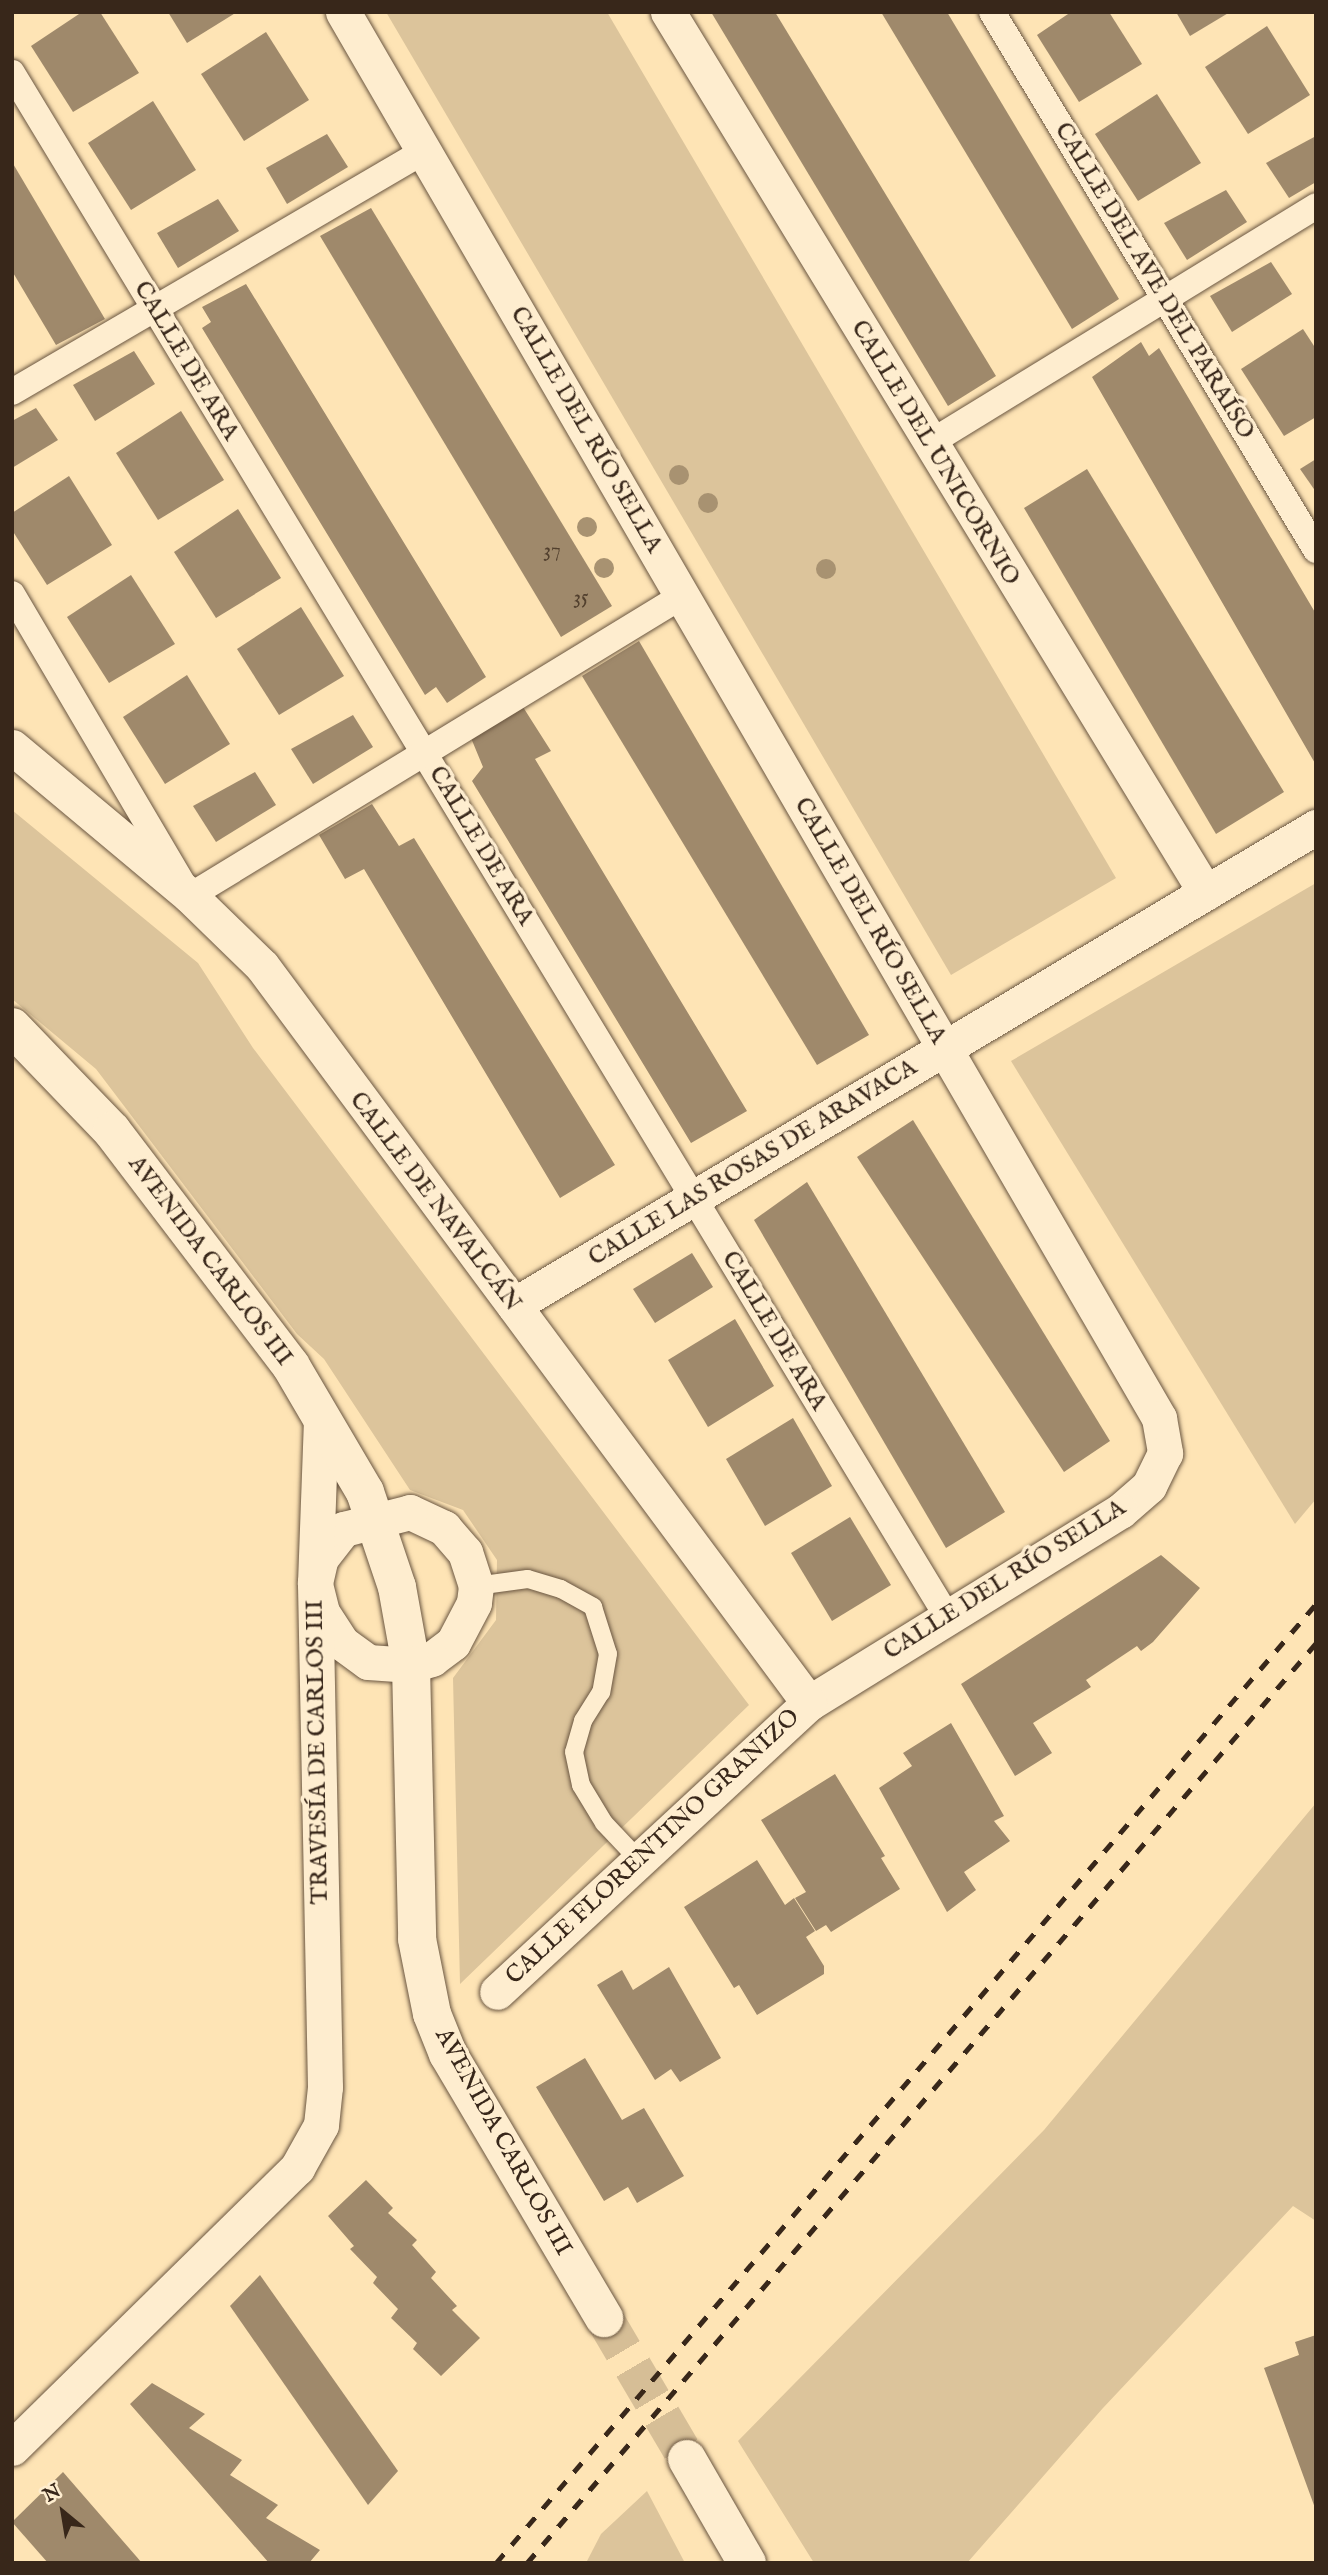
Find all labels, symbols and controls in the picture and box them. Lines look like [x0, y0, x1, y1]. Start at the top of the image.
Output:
street label: CALLE DEL AVE DEL PARAÍSO [1048, 118, 1260, 444]
street label: CALLE DE ARA [127, 276, 245, 446]
street label: CALLE DEL RÍO SELLA [504, 302, 668, 558]
street label: CALLE DEL UNICORNIO [844, 315, 1026, 591]
house number: 37 [543, 538, 561, 564]
house number: 35 [573, 585, 589, 611]
street label: CALLE DE ARA [422, 761, 540, 931]
street label: CALLE DEL RÍO SELLA [788, 793, 952, 1049]
street label: CALLE LAS ROSAS DE ARAVACA [584, 1053, 922, 1273]
street label: CALLE DE NAVALCÁN [343, 1087, 527, 1317]
street label: AVENIDA CARLOS III [122, 1150, 298, 1372]
street label: CALLE DE ARA [715, 1246, 833, 1416]
street label: CALLE DEL RÍO SELLA [879, 1494, 1131, 1666]
street label: TRAVESÍA DE CARLOS III [301, 1599, 335, 1905]
street label: CALLE FLORENTINO GRANIZO [500, 1703, 806, 1991]
street label: AVENIDA CARLOS III [428, 2023, 578, 2261]
north arrow [28, 2477, 98, 2547]
text: N [39, 2479, 66, 2508]

